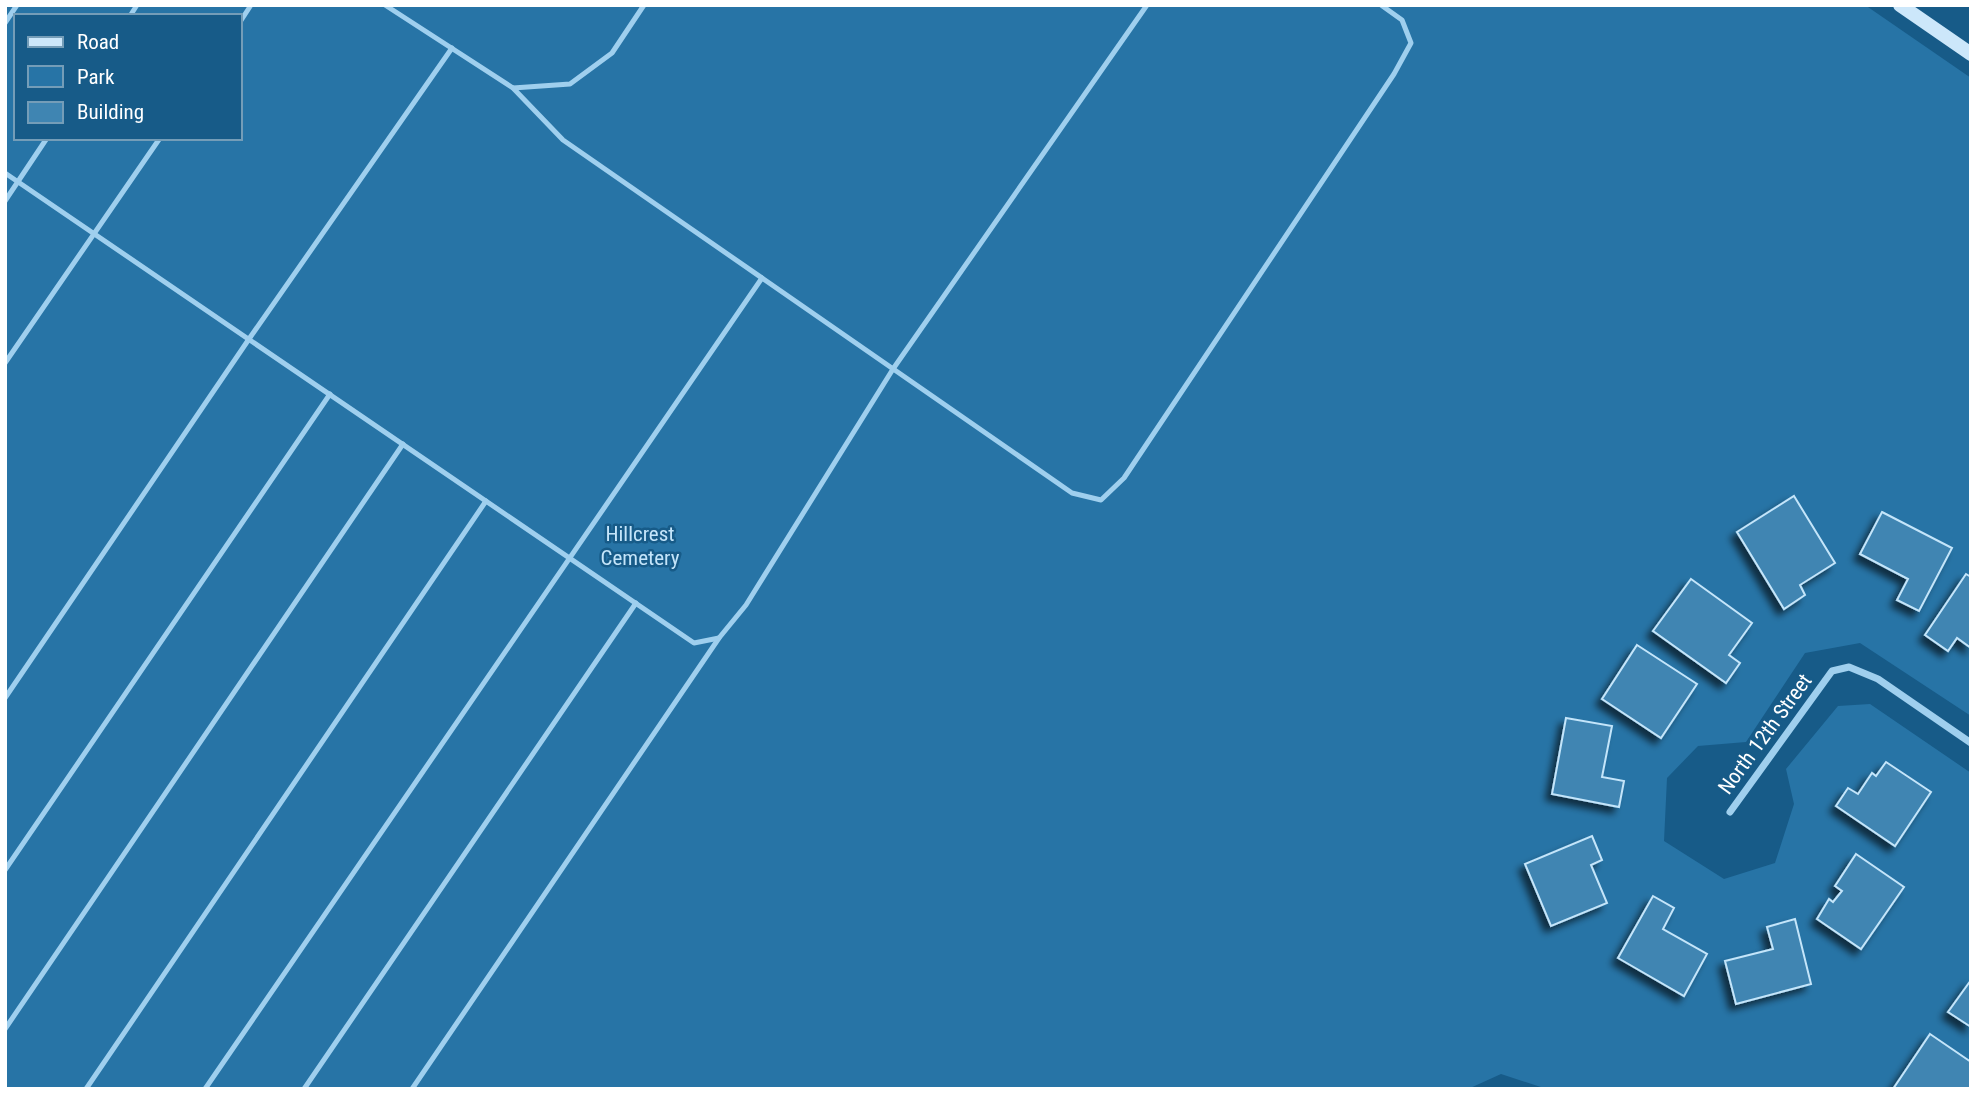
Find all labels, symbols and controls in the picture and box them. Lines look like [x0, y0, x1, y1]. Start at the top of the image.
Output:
legend [14, 14, 242, 140]
text: Road [77, 30, 119, 54]
text: Park [77, 65, 115, 89]
text: Building [77, 100, 144, 124]
park label: Hillcrest Cemetery [601, 522, 680, 570]
street label: North 12th Street [1713, 669, 1817, 799]

